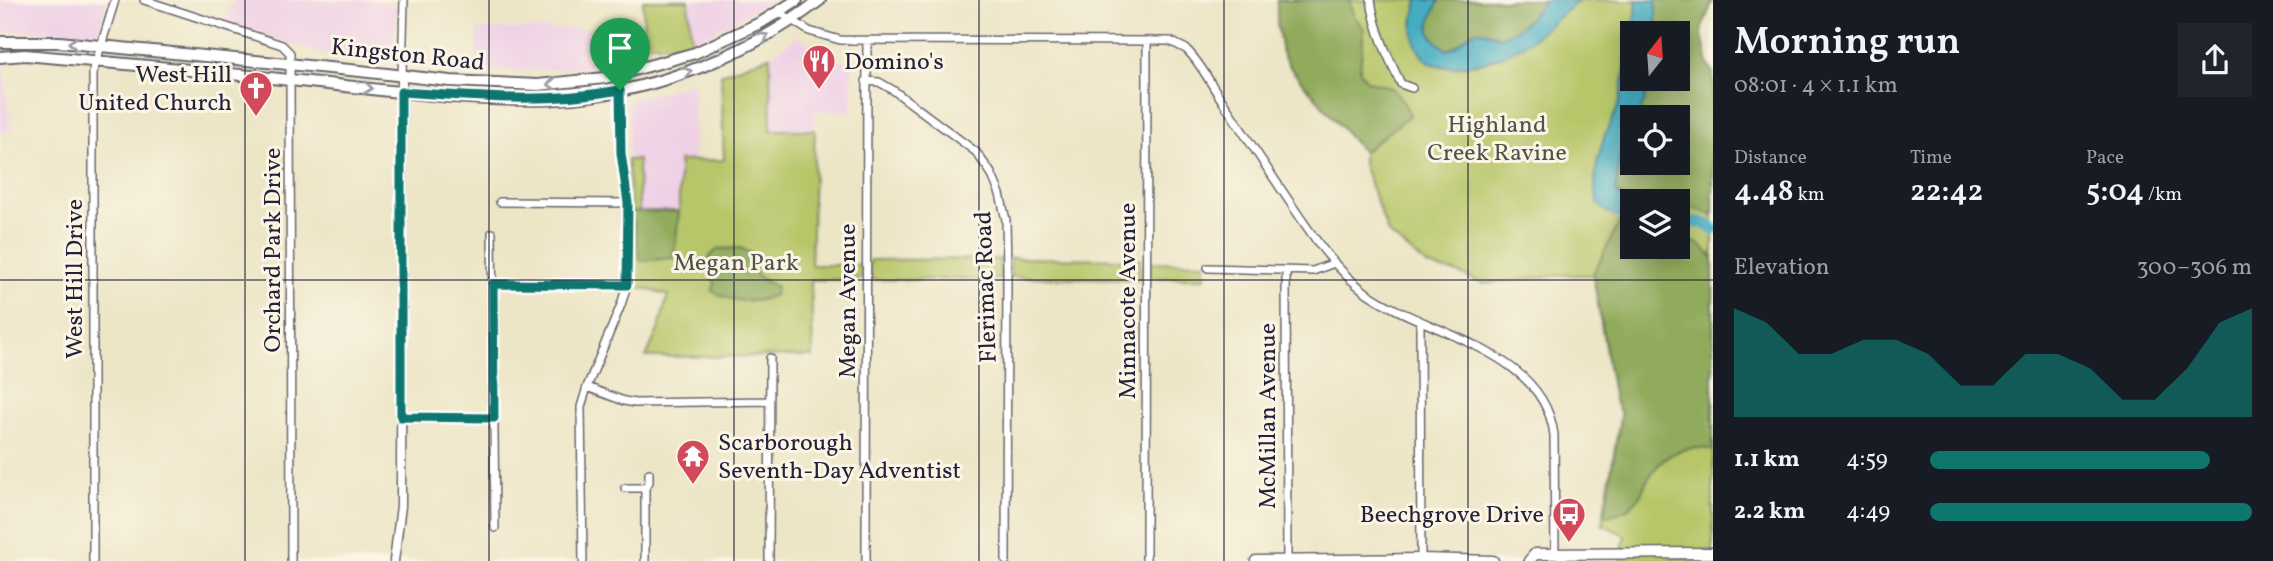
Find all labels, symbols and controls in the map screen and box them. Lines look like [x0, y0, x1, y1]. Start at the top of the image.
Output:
text: Morning run [1734, 17, 1960, 70]
pin [590, 18, 650, 90]
north arrow [1620, 21, 1690, 91]
map controls [1620, 21, 1690, 259]
button: share [2178, 23, 2252, 97]
icon: arrive [601, 29, 639, 67]
street label: Kingston Road [329, 31, 486, 81]
one-way arrow [756, 33, 769, 46]
one-way arrow [68, 36, 79, 51]
restaurant icon: Domino's [800, 42, 838, 91]
place label: Domino's [844, 46, 944, 80]
place label: West Hill United Church [78, 59, 232, 121]
one-way arrow [680, 66, 692, 80]
church icon: West Hill United Church [237, 69, 275, 118]
text: 08:01 · 4 × 1.1 km [1734, 70, 1898, 102]
one-way arrow [547, 76, 558, 91]
one-way arrow [362, 81, 374, 96]
button: locate [1620, 105, 1690, 175]
park label: Highland Creek Ravine [1427, 109, 1567, 171]
text: Distance [1734, 145, 1807, 171]
text: Time [1910, 145, 1952, 171]
text: Pace [2086, 145, 2124, 171]
street label: Orchard Park Drive [257, 148, 291, 352]
text: 4.48 [1734, 171, 1794, 213]
text: 22:42 [1910, 171, 1983, 213]
text: 5:04 [2086, 171, 2144, 213]
text: km [1794, 182, 1825, 208]
text: /km [2144, 182, 2182, 208]
button: layers [1620, 189, 1690, 259]
street label: West Hill Drive [59, 199, 93, 359]
street label: Minnacote Avenue [1112, 203, 1146, 399]
street label: Flerimac Road [967, 210, 1007, 364]
street label: Megan Avenue [832, 223, 866, 379]
park label: Megan Park [673, 247, 799, 281]
text: Elevation [1734, 252, 1830, 284]
text: 300–306 m [2137, 252, 2252, 284]
street label: McMillan Avenue [1252, 323, 1286, 509]
place label: Scarborough Seventh-Day Adventist [718, 427, 961, 489]
temple icon: Scarborough Seventh-Day Adventist [674, 437, 712, 486]
text: 1.1 km [1734, 444, 1800, 476]
text: 4:59 [1846, 444, 1888, 476]
bus stop icon: Beechgrove Drive [1550, 495, 1588, 544]
text: 2.2 km [1734, 496, 1805, 528]
text: 4:49 [1846, 496, 1890, 528]
place label: Beechgrove Drive [1360, 499, 1544, 533]

